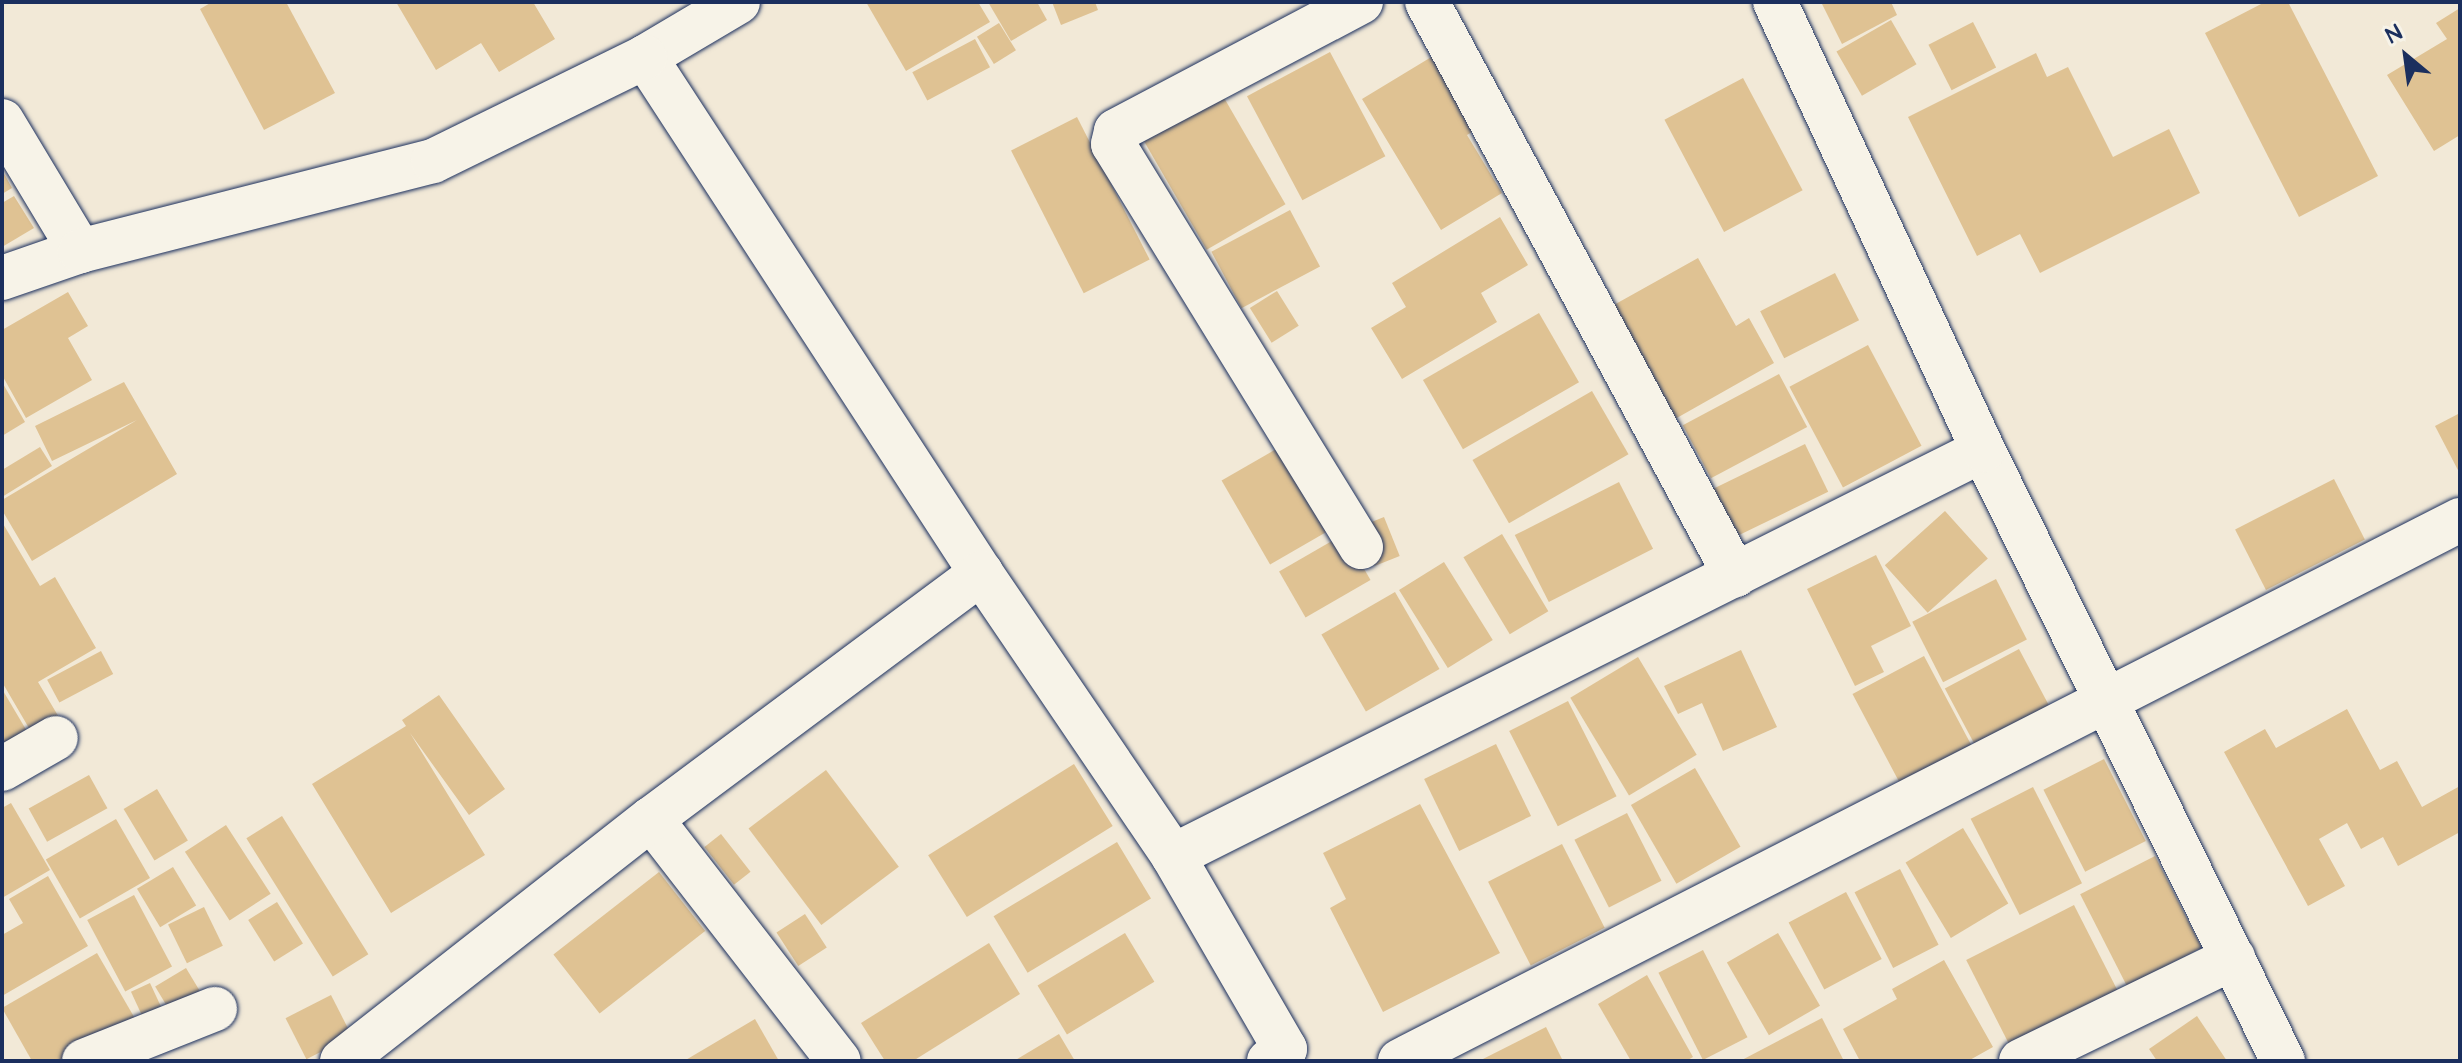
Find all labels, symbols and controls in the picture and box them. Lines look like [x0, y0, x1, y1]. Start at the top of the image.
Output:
north arrow [2366, 16, 2446, 96]
text: N [2381, 18, 2408, 51]

